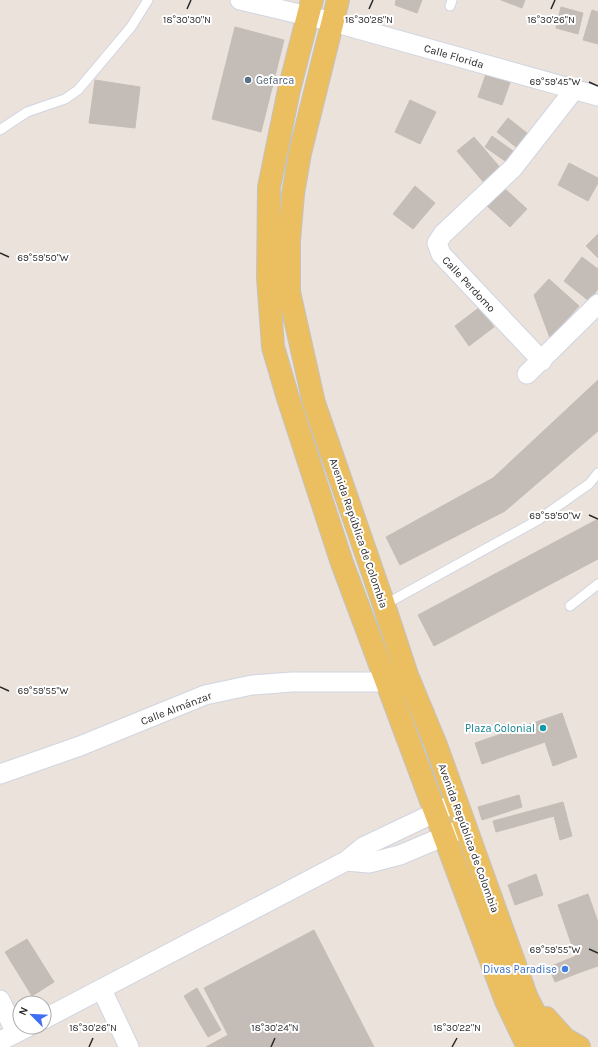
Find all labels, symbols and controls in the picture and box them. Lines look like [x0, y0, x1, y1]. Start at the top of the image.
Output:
text: 18°30'30"N [163, 14, 211, 26]
text: 18°30'28"N [345, 14, 393, 26]
text: 18°30'26"N [527, 14, 575, 26]
street label: Calle Florida [422, 42, 485, 71]
place label: Gefarca [256, 74, 294, 87]
marker: Gefarca [243, 75, 253, 85]
text: 69°59'45"W [530, 76, 581, 88]
text: 69°59'50"W [17, 252, 69, 264]
street label: Calle Perdomo [439, 254, 498, 315]
street label: Avenida República de Colombia [327, 456, 390, 610]
text: 69°59'50"W [529, 510, 581, 522]
text: 69°59'55"W [17, 685, 69, 697]
street label: Calle Almánzar [139, 689, 213, 728]
place label: Plaza Colonial [465, 722, 535, 735]
marker: Plaza Colonial [538, 723, 548, 733]
street label: Avenida República de Colombia [435, 762, 502, 915]
text: 69°59'55"W [529, 944, 581, 956]
place label: Divas Paradise [483, 963, 557, 976]
marker: Divas Paradise [560, 964, 570, 974]
north arrow [12, 995, 52, 1035]
text: N [16, 1005, 31, 1017]
text: 18°30'26"N [69, 1022, 117, 1034]
text: 18°30'24"N [251, 1022, 299, 1034]
text: 18°30'22"N [433, 1022, 481, 1034]

